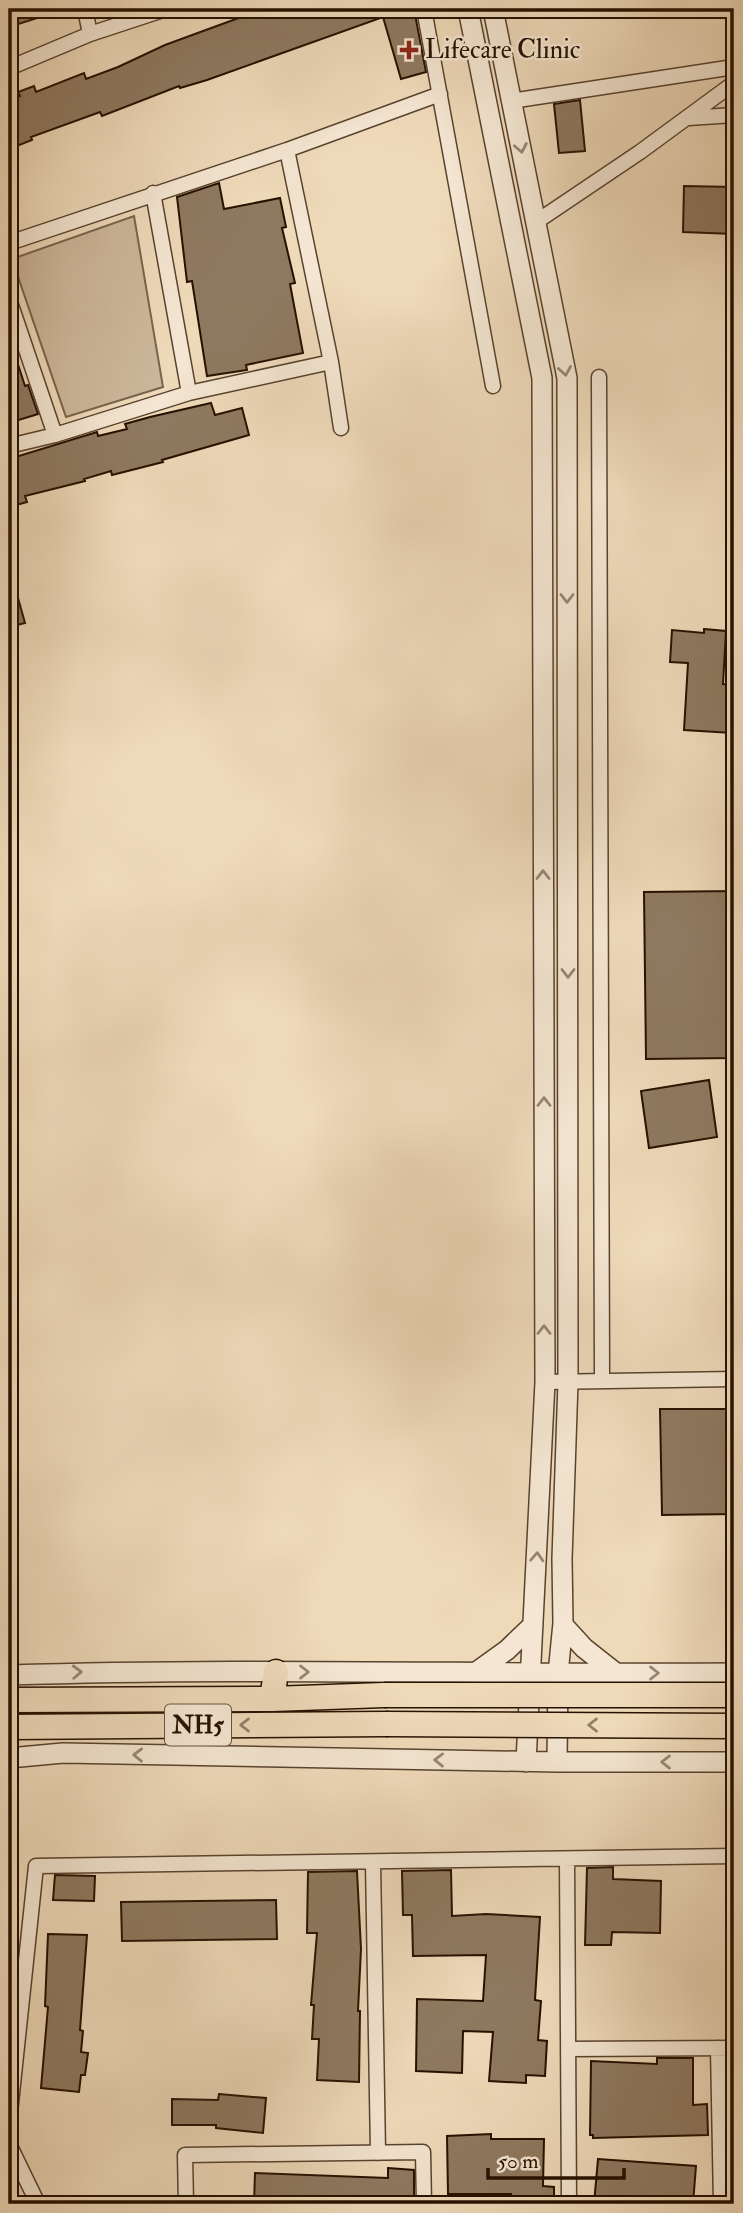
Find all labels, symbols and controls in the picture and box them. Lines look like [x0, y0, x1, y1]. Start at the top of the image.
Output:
place label: Lifecare Clinic [425, 34, 580, 66]
marker: Lifecare Clinic [399, 40, 419, 60]
one-way arrow [512, 142, 527, 154]
one-way arrow [557, 365, 572, 377]
one-way arrow [559, 593, 575, 604]
one-way arrow [535, 869, 551, 880]
one-way arrow [560, 968, 576, 978]
one-way arrow [536, 1097, 552, 1107]
one-way arrow [536, 1324, 552, 1335]
one-way arrow [529, 1552, 544, 1563]
one-way arrow [300, 1664, 310, 1680]
one-way arrow [72, 1665, 83, 1680]
one-way arrow [650, 1665, 660, 1681]
road number: NH5 [165, 1704, 231, 1745]
one-way arrow [239, 1717, 249, 1733]
one-way arrow [587, 1717, 597, 1733]
one-way arrow [132, 1747, 142, 1763]
one-way arrow [433, 1752, 443, 1768]
one-way arrow [660, 1754, 671, 1770]
scale bar [488, 2136, 624, 2180]
text: 50 m [498, 2148, 539, 2175]

